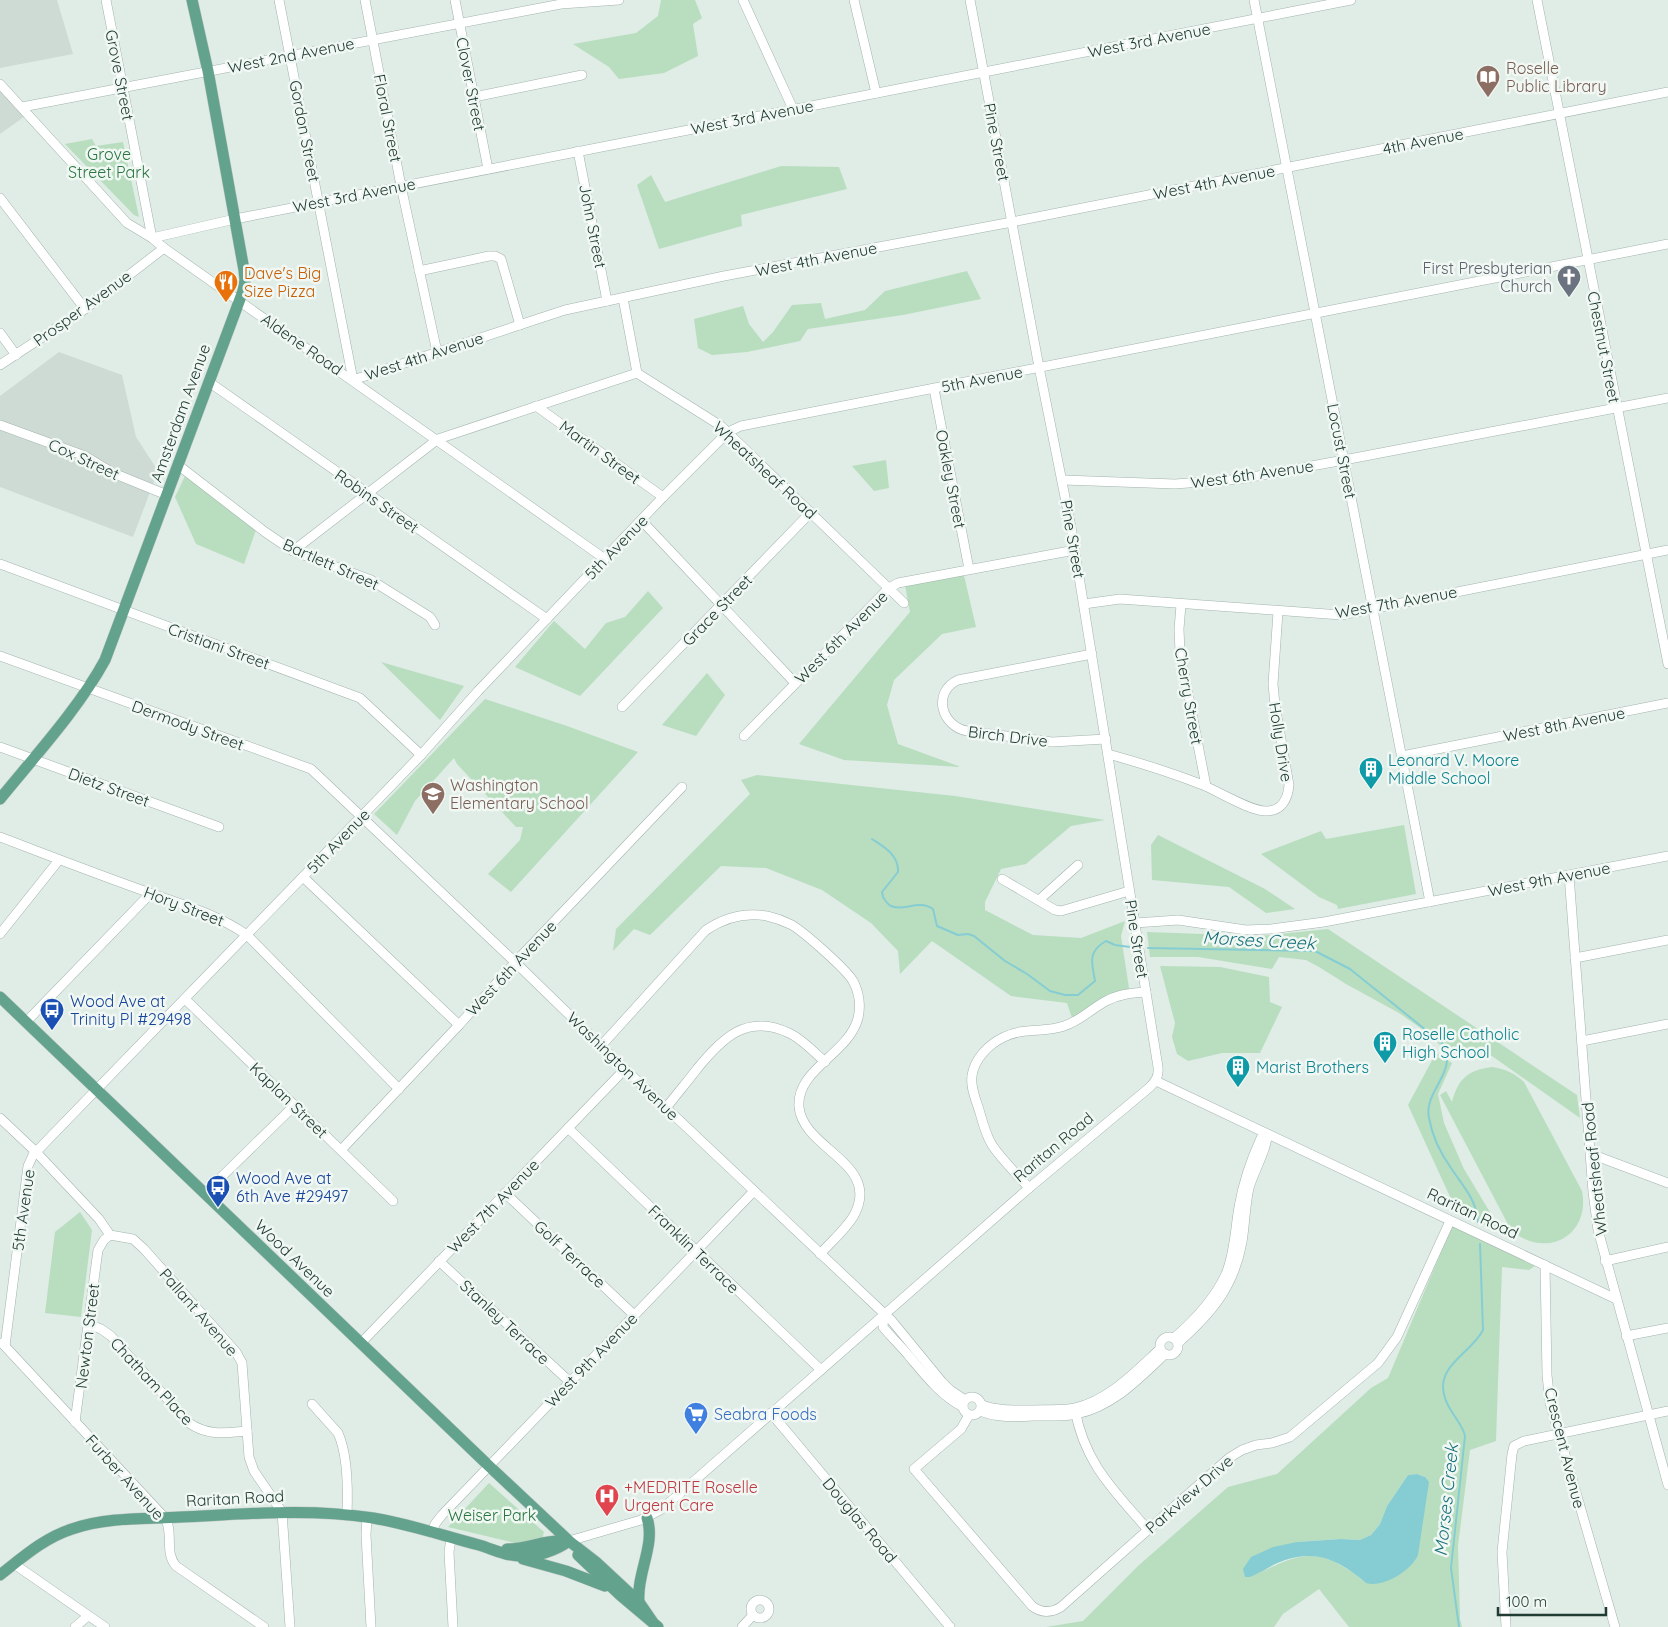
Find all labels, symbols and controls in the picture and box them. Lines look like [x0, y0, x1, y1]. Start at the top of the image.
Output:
street label: West 3rd Avenue [1086, 18, 1212, 62]
street label: Grove Street [101, 28, 139, 122]
street label: West 2nd Avenue [226, 33, 356, 77]
street label: Clover Street [452, 35, 490, 133]
place label: Roselle Public Library [1506, 58, 1607, 96]
library icon: Roselle Public Library [1475, 64, 1501, 98]
street label: Floral Street [370, 72, 406, 164]
street label: Gordon Street [285, 78, 325, 184]
street label: West 3rd Avenue [689, 95, 815, 139]
street label: Pine Street [980, 101, 1014, 183]
street label: 4th Avenue [1381, 123, 1465, 159]
park label: Grove Street Park [68, 144, 150, 182]
street label: West 4th Avenue [1151, 160, 1277, 204]
street label: West 3rd Avenue [291, 173, 417, 217]
street label: John Street [575, 182, 611, 270]
street label: West 4th Avenue [753, 237, 879, 281]
place label: First Presbyterian Church [1422, 258, 1552, 296]
place label: Dave's Big Size Pizza [244, 263, 321, 301]
church icon: First Presbyterian Church [1556, 264, 1582, 298]
street label: Prosper Avenue [29, 266, 135, 350]
restaurant icon: Dave's Big Size Pizza [213, 269, 239, 303]
street label: Chestnut Street [1583, 289, 1625, 405]
street label: Aldene Road [257, 309, 347, 379]
street label: West 4th Avenue [362, 327, 486, 385]
street label: Amsterdam Avenue [146, 341, 214, 485]
street label: 5th Avenue [940, 361, 1024, 397]
street label: Locust Street [1323, 402, 1361, 500]
street label: Martin Street [556, 416, 644, 488]
street label: Wheatsheaf Road [709, 417, 821, 523]
street label: Oakley Street [932, 428, 970, 530]
street label: Cox Street [45, 434, 123, 484]
street label: West 6th Avenue [1189, 455, 1315, 493]
street label: Robins Street [331, 465, 423, 537]
street label: Pine Street [1056, 498, 1090, 580]
street label: 5th Avenue [580, 510, 652, 584]
street label: Bartlett Street [280, 534, 382, 594]
street label: Grace Street [678, 570, 756, 650]
street label: West 7th Avenue [1334, 581, 1458, 623]
street label: West 6th Avenue [790, 586, 892, 688]
street label: Cristiani Street [165, 618, 273, 674]
street label: Cherry Street [1171, 646, 1207, 746]
street label: Dermody Street [129, 695, 247, 755]
street label: Holly Drive [1265, 701, 1297, 783]
street label: West 8th Avenue [1501, 702, 1627, 746]
street label: Birch Drive [967, 721, 1049, 751]
place label: Leonard V. Moore Middle School [1388, 750, 1519, 788]
building icon: Leonard V. Moore Middle School [1358, 756, 1384, 790]
street label: Dietz Street [66, 763, 152, 811]
place label: Washington Elementary School [450, 775, 589, 813]
school or university icon: Washington Elementary School [420, 781, 446, 815]
street label: 5th Avenue [302, 804, 374, 878]
street label: West 9th Avenue [1486, 857, 1612, 901]
street label: Hory Street [141, 882, 227, 930]
street label: Pine Street [1121, 898, 1153, 980]
street label: West 6th Avenue [461, 916, 561, 1020]
water label: Morses Creek [1202, 926, 1317, 955]
place label: Wood Ave at Trinity Pl #29498 [70, 991, 191, 1029]
bus stop icon: Wood Ave at Trinity Pl #29498 [39, 997, 65, 1031]
street label: Washington Avenue [563, 1008, 683, 1124]
place label: Roselle Catholic High School [1402, 1024, 1519, 1062]
building icon: Roselle Catholic High School [1372, 1030, 1398, 1064]
building icon: Marist Brothers [1225, 1054, 1251, 1088]
place label: Marist Brothers [1256, 1057, 1369, 1077]
street label: Kaplan Street [246, 1058, 332, 1142]
street label: Wheatsheaf Road [1577, 1101, 1611, 1237]
street label: Raritan Road [1009, 1108, 1097, 1186]
street label: West 7th Avenue [443, 1155, 543, 1257]
street label: 5th Avenue [7, 1168, 39, 1252]
place label: Wood Ave at 6th Ave #29497 [236, 1168, 348, 1206]
bus stop icon: Wood Ave at 6th Ave #29497 [205, 1174, 231, 1208]
street label: Raritan Road [1424, 1183, 1522, 1243]
street label: Franklin Terrace [644, 1200, 744, 1298]
street label: Wood Avenue [251, 1215, 339, 1301]
street label: Golf Terrace [530, 1216, 610, 1292]
street label: Pallant Avenue [155, 1264, 243, 1360]
street label: Stanley Terrace [456, 1275, 554, 1369]
street label: Newton Street [71, 1282, 103, 1390]
street label: West 9th Avenue [541, 1308, 641, 1412]
street label: Chatham Place [106, 1333, 198, 1429]
street label: Crescent Avenue [1540, 1385, 1590, 1511]
supermarket icon: Seabra Foods [683, 1401, 709, 1435]
place label: Seabra Foods [714, 1404, 817, 1424]
street label: Furber Avenue [81, 1430, 169, 1524]
water label: Morses Creek [1429, 1441, 1463, 1557]
street label: Parkview Drive [1141, 1450, 1237, 1538]
street label: Douglas Road [819, 1473, 901, 1567]
place label: +MEDRITE Roselle Urgent Care [624, 1477, 758, 1515]
hospital icon: +MEDRITE Roselle Urgent Care [594, 1483, 620, 1517]
street label: Raritan Road [185, 1485, 285, 1511]
park label: Weiser Park [448, 1505, 536, 1525]
scale bar [1498, 1584, 1606, 1616]
text: 100 m [1506, 1592, 1547, 1611]

